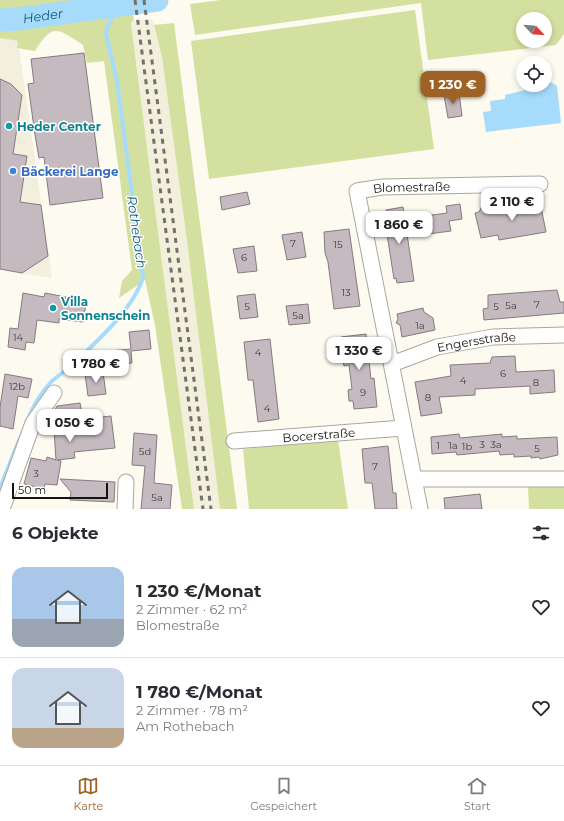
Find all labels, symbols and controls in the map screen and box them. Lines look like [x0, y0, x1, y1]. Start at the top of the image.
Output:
water label: Heder [22, 5, 65, 26]
north arrow [516, 12, 552, 48]
map controls [516, 12, 552, 92]
button: locate [516, 56, 552, 92]
pin: 1 230 € [416, 71, 490, 105]
text: 1 230 € [429, 76, 477, 92]
place label: Heder Center [17, 119, 101, 134]
marker: Heder Center [4, 121, 14, 131]
place label: Bäckerei Lange [21, 164, 119, 179]
marker: Bäckerei Lange [8, 166, 18, 176]
street label: Blomestraße [372, 178, 450, 196]
pin: 2 110 € [475, 188, 549, 222]
text: 2 110 € [490, 193, 534, 209]
water label: Rothebach [124, 195, 150, 269]
pin: 1 860 € [362, 211, 436, 245]
text: 1 860 € [375, 216, 423, 232]
house number: 7 [290, 237, 296, 250]
house number: 15 [333, 238, 343, 251]
house number: 6 [241, 251, 247, 264]
house number: 13 [341, 286, 351, 299]
place label: Villa Sonnenschein [60, 294, 150, 323]
house number: 7 [534, 298, 540, 311]
house number: 5a [505, 299, 517, 312]
house number: 5 [244, 300, 250, 313]
house number: 5 [493, 300, 499, 313]
marker: Villa Sonnenschein [48, 303, 58, 313]
house number: 5a [292, 309, 304, 322]
house number: 1a [415, 319, 425, 332]
street label: Engersstraße [436, 329, 516, 354]
house number: 14 [13, 331, 23, 344]
pin: 1 330 € [322, 337, 396, 371]
text: 1 330 € [335, 342, 383, 358]
house number: 4 [255, 346, 262, 359]
pin: 1 780 € [59, 350, 133, 384]
text: 1 780 € [72, 355, 120, 371]
house number: 6 [500, 367, 506, 380]
house number: 4 [460, 374, 467, 387]
house number: 8 [533, 376, 539, 389]
house number: 12b [9, 380, 25, 393]
house number: 9 [360, 386, 366, 399]
house number: 8 [425, 391, 431, 404]
house number: 4 [264, 402, 271, 415]
pin: 1 050 € [33, 409, 107, 443]
text: 1 050 € [46, 414, 94, 430]
street label: Bocerstraße [282, 424, 356, 445]
house number: 3 [479, 438, 485, 451]
house number: 3a [490, 438, 502, 451]
house number: 1 [436, 439, 440, 452]
house number: 1a [448, 439, 458, 452]
house number: 1b [462, 440, 472, 453]
house number: 5 [534, 442, 540, 455]
house number: 5d [139, 445, 151, 458]
house number: 7 [372, 460, 378, 473]
house number: 3 [33, 467, 39, 480]
scale bar [12, 481, 108, 500]
text: 50 m [18, 483, 46, 497]
house number: 5a [151, 491, 163, 504]
icon: filters [530, 522, 552, 544]
text: 6 Objekte [12, 523, 99, 543]
text: 1 230 €/Monat [136, 581, 261, 601]
icon: home [44, 583, 92, 631]
icon: heart [530, 596, 552, 618]
text: 2 Zimmer · 62 m² [136, 601, 248, 617]
text: Blomestraße [136, 617, 220, 633]
text: 1 780 €/Monat [136, 682, 263, 702]
icon: home [44, 684, 92, 732]
icon: heart [530, 697, 552, 719]
text: 2 Zimmer · 78 m² [136, 702, 248, 718]
text: Am Rothebach [136, 718, 234, 734]
tab: Karte [74, 775, 103, 813]
tab: Gespeichert [250, 775, 317, 813]
tab: Start [464, 775, 491, 813]

